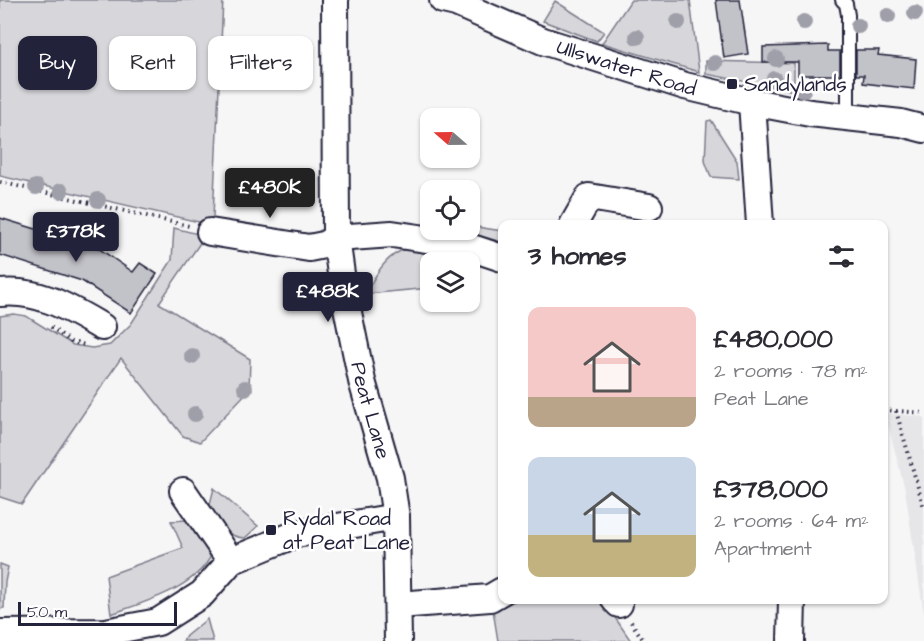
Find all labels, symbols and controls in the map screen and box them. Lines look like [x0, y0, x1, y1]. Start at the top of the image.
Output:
street label: Ullswater Road [553, 32, 699, 103]
chip: Buy [18, 36, 97, 90]
chip: Rent [109, 36, 196, 90]
chip: Filters [208, 36, 313, 90]
place label: Sandylands [744, 70, 847, 101]
marker: Sandylands [725, 77, 739, 91]
north arrow [420, 108, 480, 168]
map controls [420, 108, 480, 312]
pin: £480K [228, 168, 312, 219]
text: £480K [239, 173, 301, 201]
button: locate [420, 180, 480, 240]
pin: £378K [34, 212, 118, 263]
text: £378K [47, 217, 105, 245]
text: 3 homes [528, 238, 627, 274]
icon: filters [825, 240, 858, 273]
button: layers [420, 252, 480, 312]
pin: £488K [286, 272, 370, 323]
text: £488K [297, 277, 359, 305]
text: £480,000 [714, 321, 833, 357]
icon: home [576, 331, 648, 403]
text: 2 rooms · 78 m² [714, 357, 868, 385]
street label: Peat Lane [343, 359, 398, 462]
text: Peat Lane [714, 385, 809, 413]
text: £378,000 [714, 471, 828, 507]
icon: home [576, 481, 648, 553]
place label: Rydal Road at Peat Lane [283, 504, 410, 557]
text: 2 rooms · 64 m² [714, 507, 869, 535]
marker: Rydal Road at Peat Lane [264, 523, 278, 537]
text: Apartment [714, 535, 812, 563]
scale bar [18, 599, 177, 626]
text: 50 m [27, 601, 67, 623]

